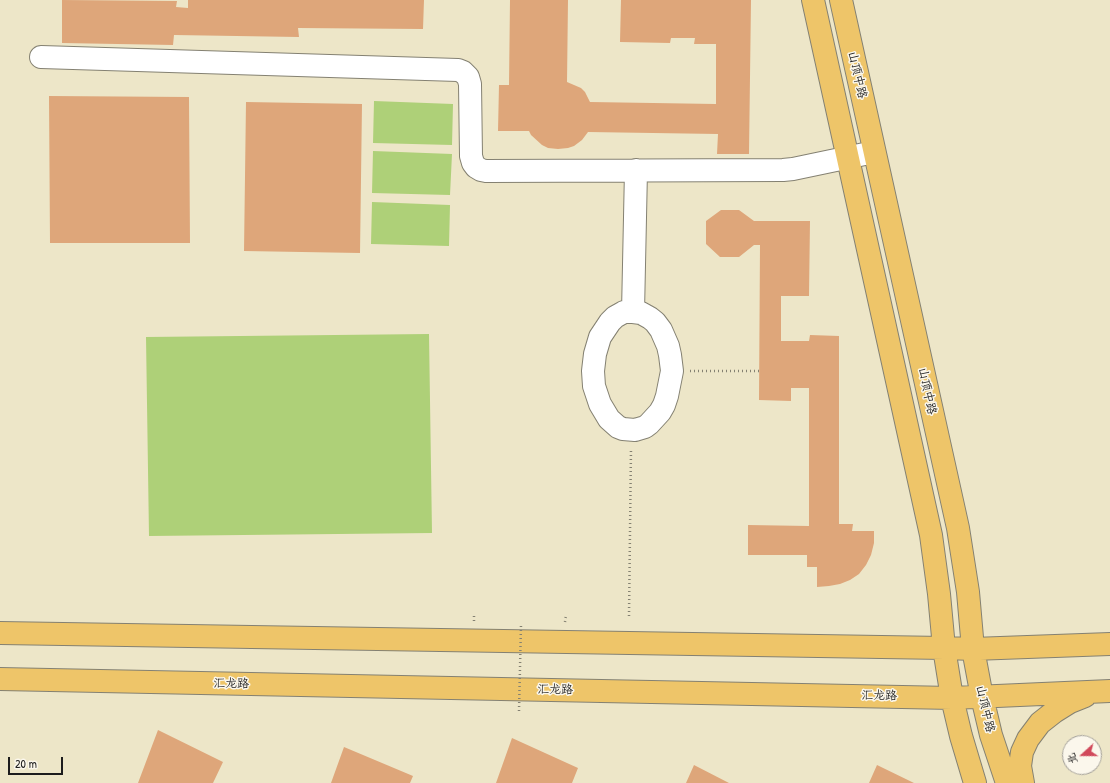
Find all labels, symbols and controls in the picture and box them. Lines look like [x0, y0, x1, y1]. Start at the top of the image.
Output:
street label: 山顶中路 [845, 50, 869, 100]
street label: 山顶中路 [915, 366, 939, 416]
street label: 汇龙路 [213, 676, 249, 692]
street label: 汇龙路 [537, 682, 573, 698]
street label: 山顶中路 [973, 684, 997, 734]
street label: 汇龙路 [861, 688, 897, 704]
north arrow [1062, 735, 1102, 775]
scale bar [10, 749, 65, 775]
text: 北 [1063, 751, 1080, 767]
text: 20 m [15, 755, 37, 772]

